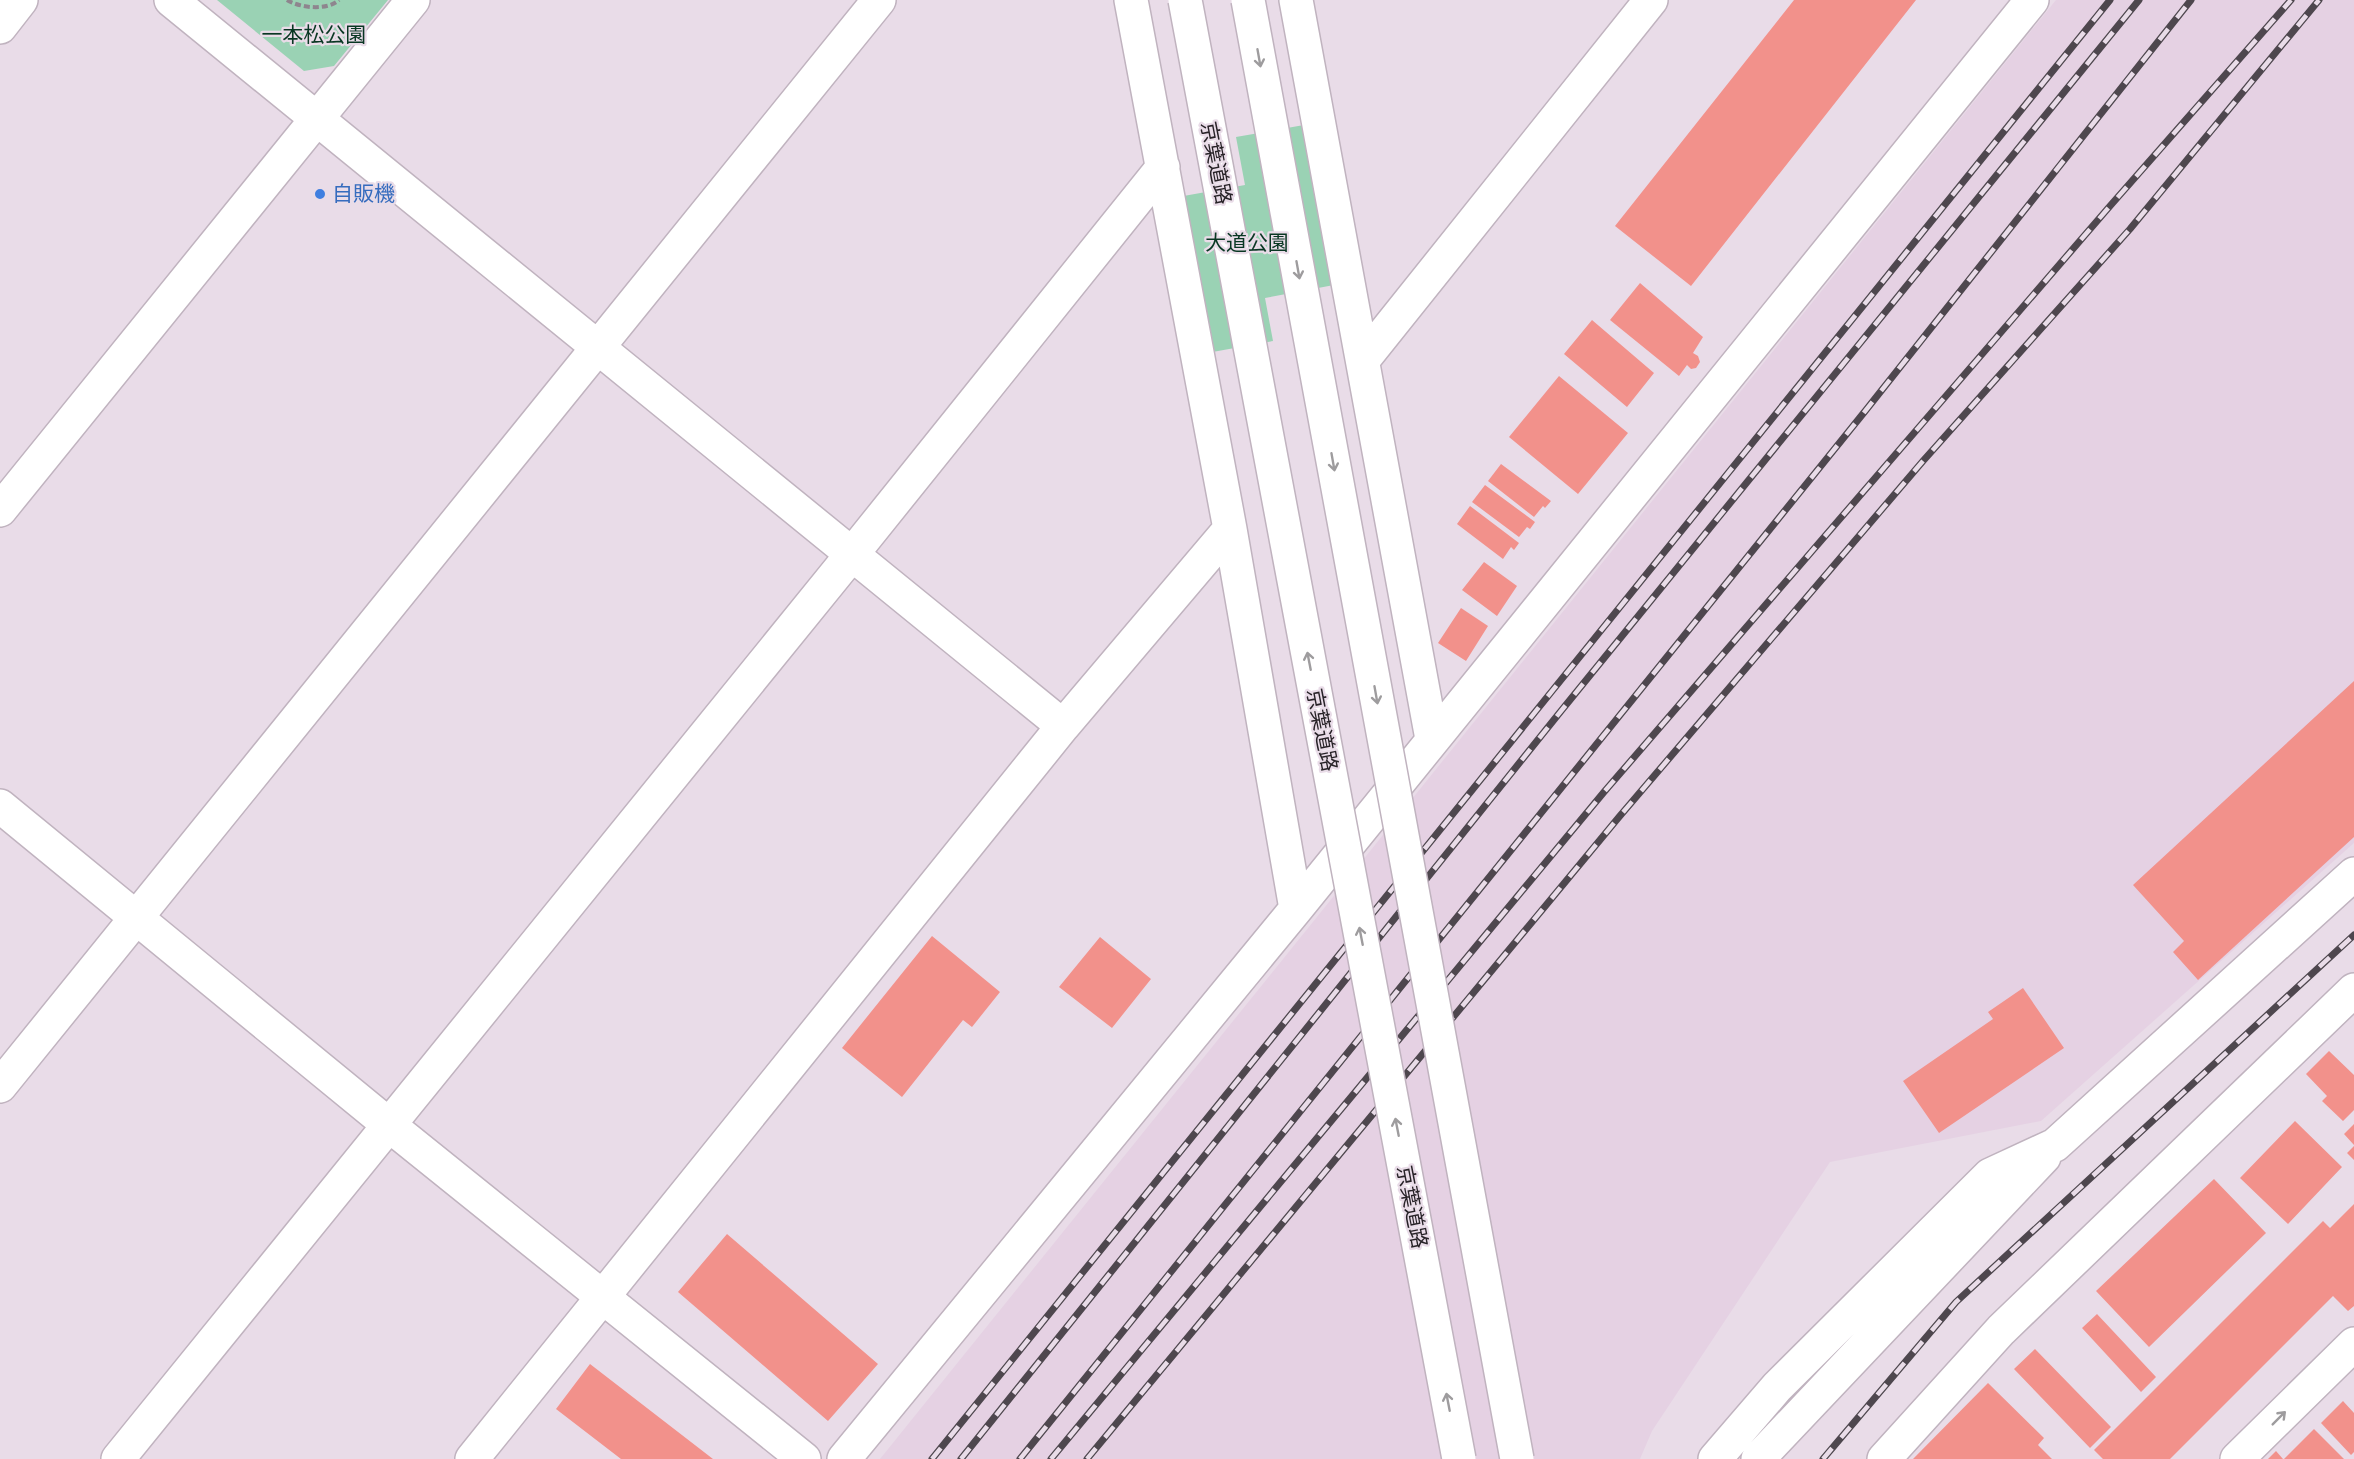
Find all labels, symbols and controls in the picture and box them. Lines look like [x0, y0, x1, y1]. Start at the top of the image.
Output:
park label: 一本松公園 [262, 23, 367, 46]
one-way arrow [1254, 47, 1265, 67]
street label: 京葉道路 [1197, 119, 1236, 206]
place label: 自販機 [332, 182, 395, 205]
marker: 自販機 [313, 187, 327, 201]
park label: 大道公園 [1205, 231, 1289, 254]
one-way arrow [1293, 260, 1304, 279]
one-way arrow [1328, 451, 1339, 471]
one-way arrow [1303, 652, 1314, 672]
one-way arrow [1371, 684, 1382, 704]
street label: 京葉道路 [1303, 686, 1342, 773]
one-way arrow [1355, 926, 1366, 946]
one-way arrow [1391, 1118, 1402, 1138]
street label: 京葉道路 [1393, 1163, 1432, 1250]
one-way arrow [1442, 1392, 1453, 1412]
one-way arrow [2271, 1411, 2286, 1425]

